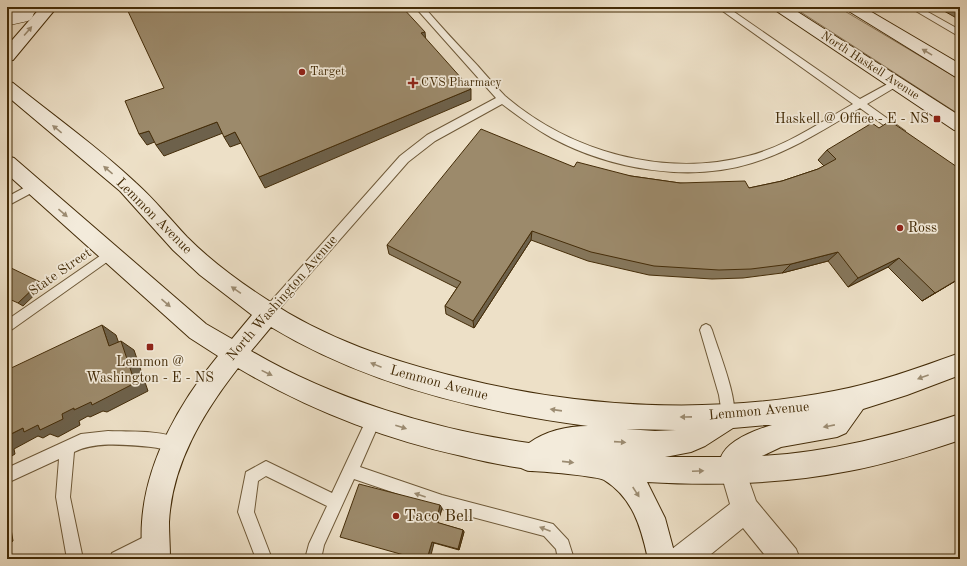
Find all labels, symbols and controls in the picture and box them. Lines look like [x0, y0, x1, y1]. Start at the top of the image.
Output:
one-way arrow [23, 27, 32, 36]
street label: North Haskell Avenue [819, 30, 922, 102]
one-way arrow [921, 48, 933, 55]
place label: Target [310, 66, 345, 78]
marker: Target [297, 67, 307, 77]
place label: CVS Pharmacy [421, 77, 502, 89]
marker: CVS Pharmacy [408, 78, 418, 88]
place label: Haskell @ Office - E - NS [775, 112, 929, 126]
marker: Haskell @ Office - E - NS [932, 114, 942, 124]
one-way arrow [52, 124, 63, 133]
one-way arrow [102, 165, 113, 174]
street label: Lemmon Avenue [113, 175, 195, 257]
one-way arrow [57, 208, 68, 217]
place label: Ross [908, 221, 937, 235]
marker: Ross [895, 223, 905, 233]
street label: North Washington Avenue [224, 233, 340, 363]
street label: State Street [26, 245, 94, 299]
one-way arrow [231, 286, 242, 294]
one-way arrow [161, 299, 171, 308]
marker: Lemmon @ Washington - E - NS [145, 342, 155, 352]
place label: Lemmon @ Washington - E - NS [86, 355, 214, 385]
one-way arrow [370, 362, 382, 368]
street label: Lemmon Avenue [388, 363, 490, 403]
one-way arrow [262, 370, 273, 376]
one-way arrow [917, 375, 929, 381]
street label: Lemmon Avenue [708, 400, 810, 422]
one-way arrow [550, 407, 563, 413]
one-way arrow [679, 414, 692, 420]
one-way arrow [823, 423, 835, 429]
one-way arrow [395, 424, 407, 430]
one-way arrow [614, 439, 626, 446]
one-way arrow [562, 459, 575, 465]
one-way arrow [692, 468, 705, 474]
one-way arrow [632, 487, 640, 497]
one-way arrow [413, 491, 425, 497]
place label: Taco Bell [404, 508, 473, 525]
marker: Taco Bell [391, 511, 401, 521]
one-way arrow [538, 526, 550, 532]

